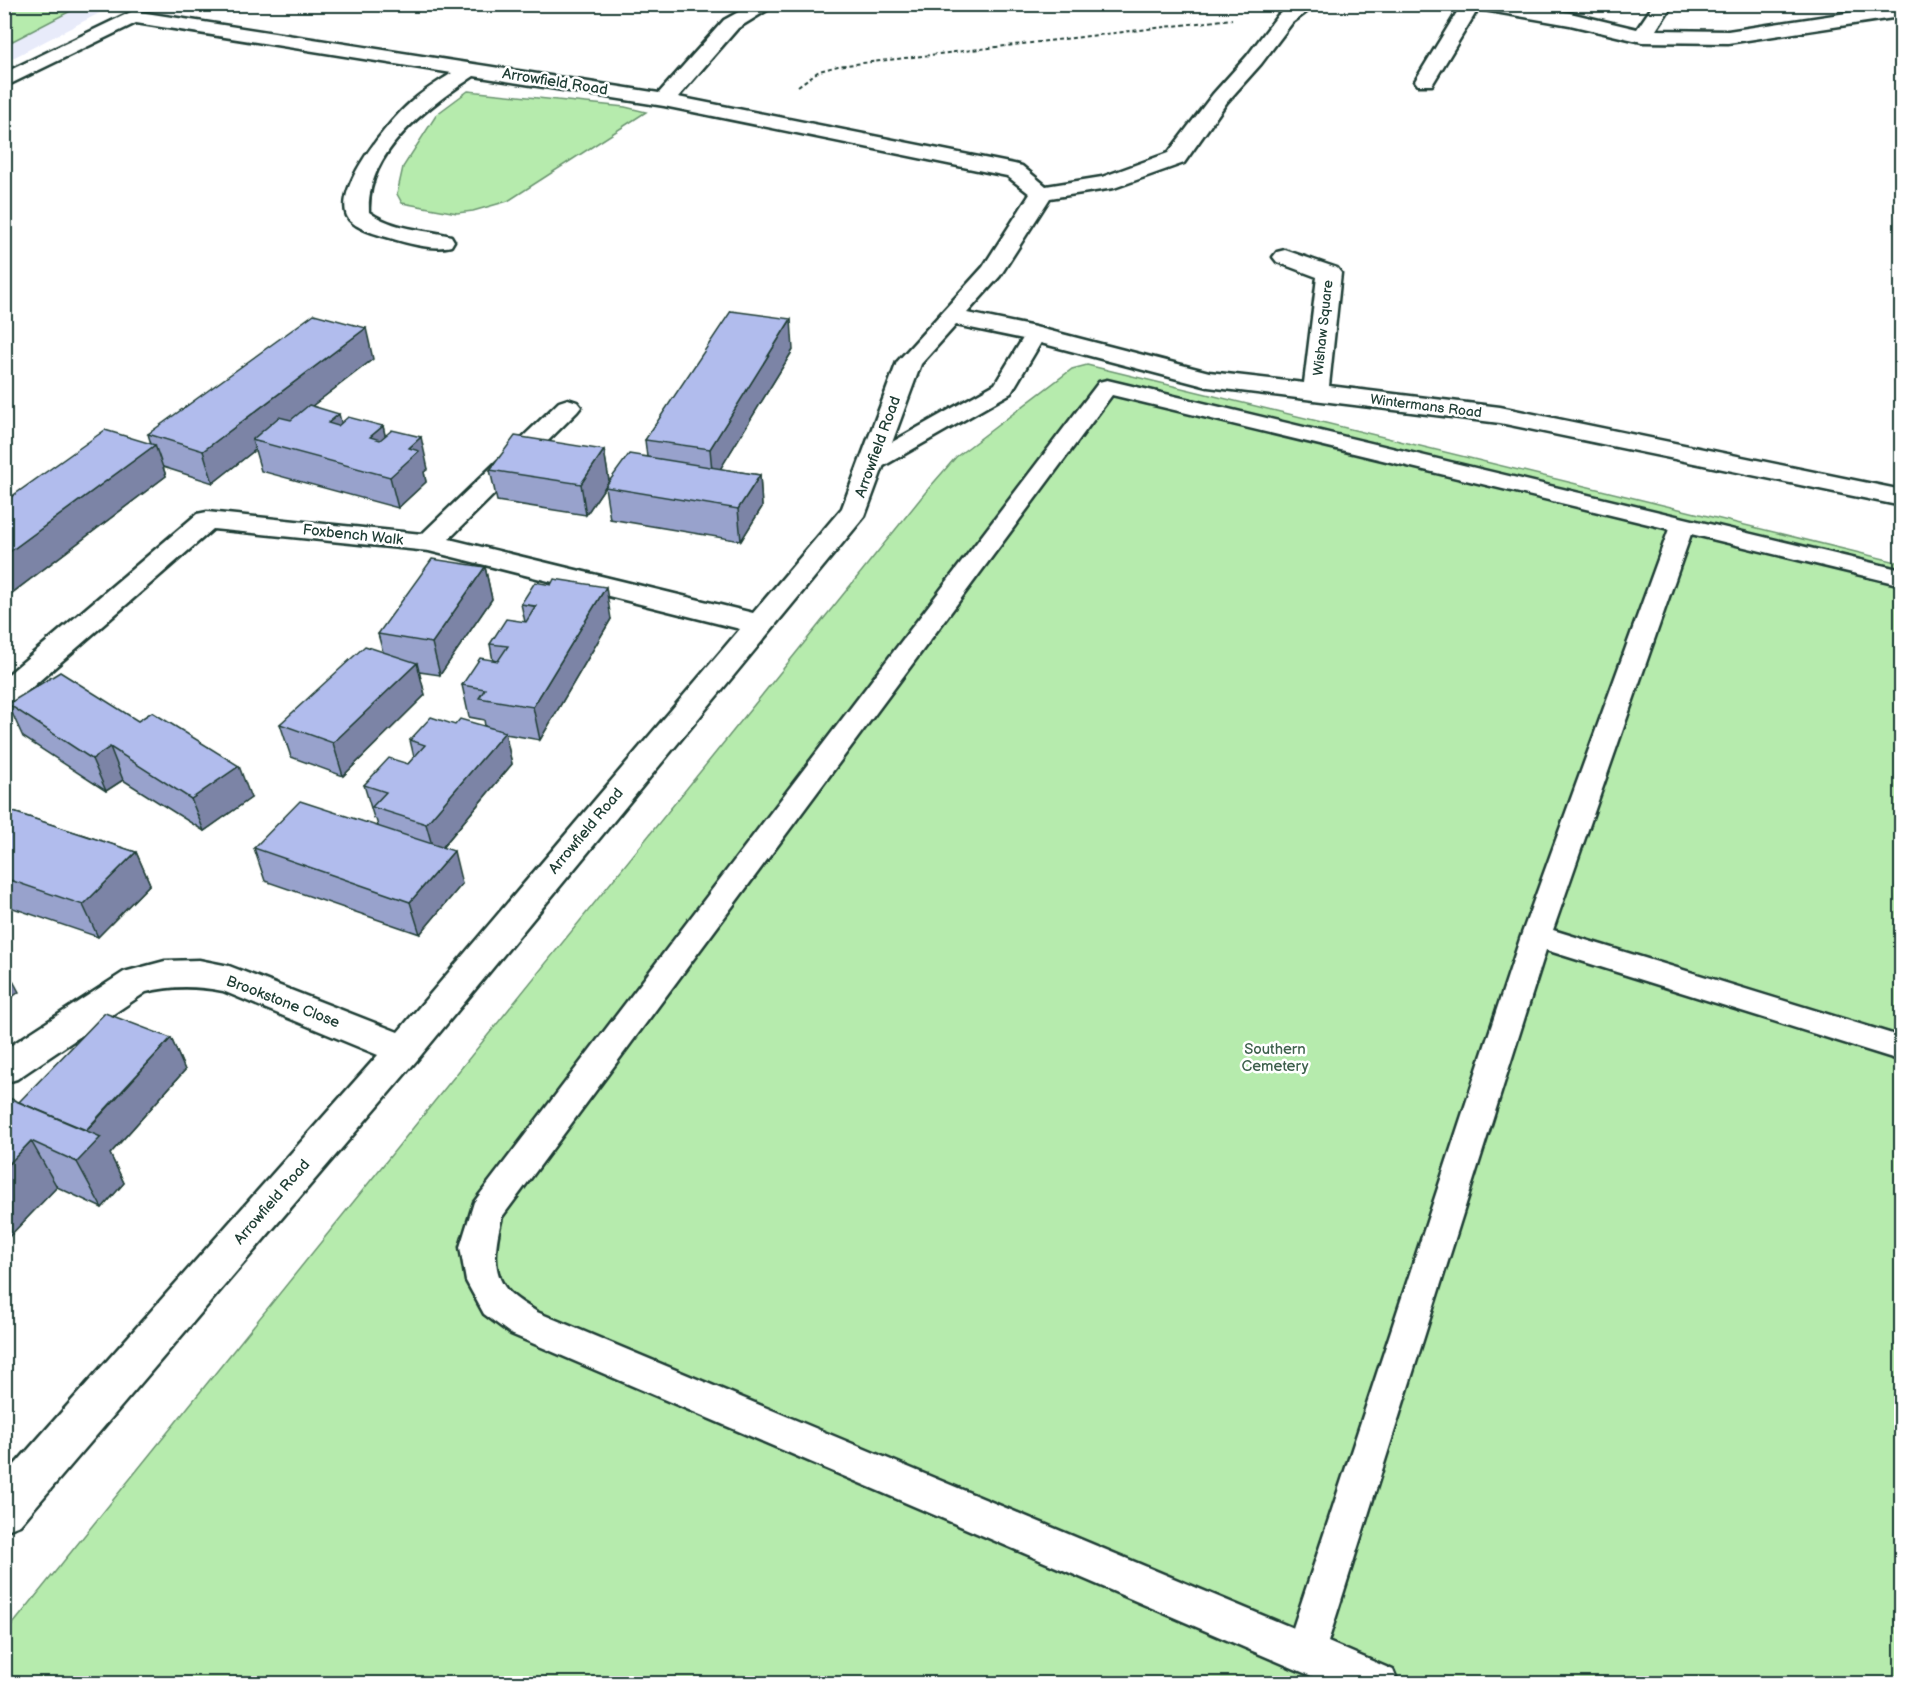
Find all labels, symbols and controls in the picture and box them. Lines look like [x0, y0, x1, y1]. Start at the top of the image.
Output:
street label: Arrowfield Road [501, 64, 609, 100]
street label: Wishaw Square [1310, 279, 1336, 377]
street label: Wintermans Road [1369, 391, 1483, 421]
street label: Arrowfield Road [851, 394, 905, 500]
street label: Foxbench Walk [302, 520, 405, 550]
street label: Arrowfield Road [544, 784, 628, 878]
street label: Brookstone Close [224, 972, 343, 1032]
park label: Southern Cemetery [1242, 1040, 1309, 1076]
street label: Arrowfield Road [230, 1156, 314, 1248]

